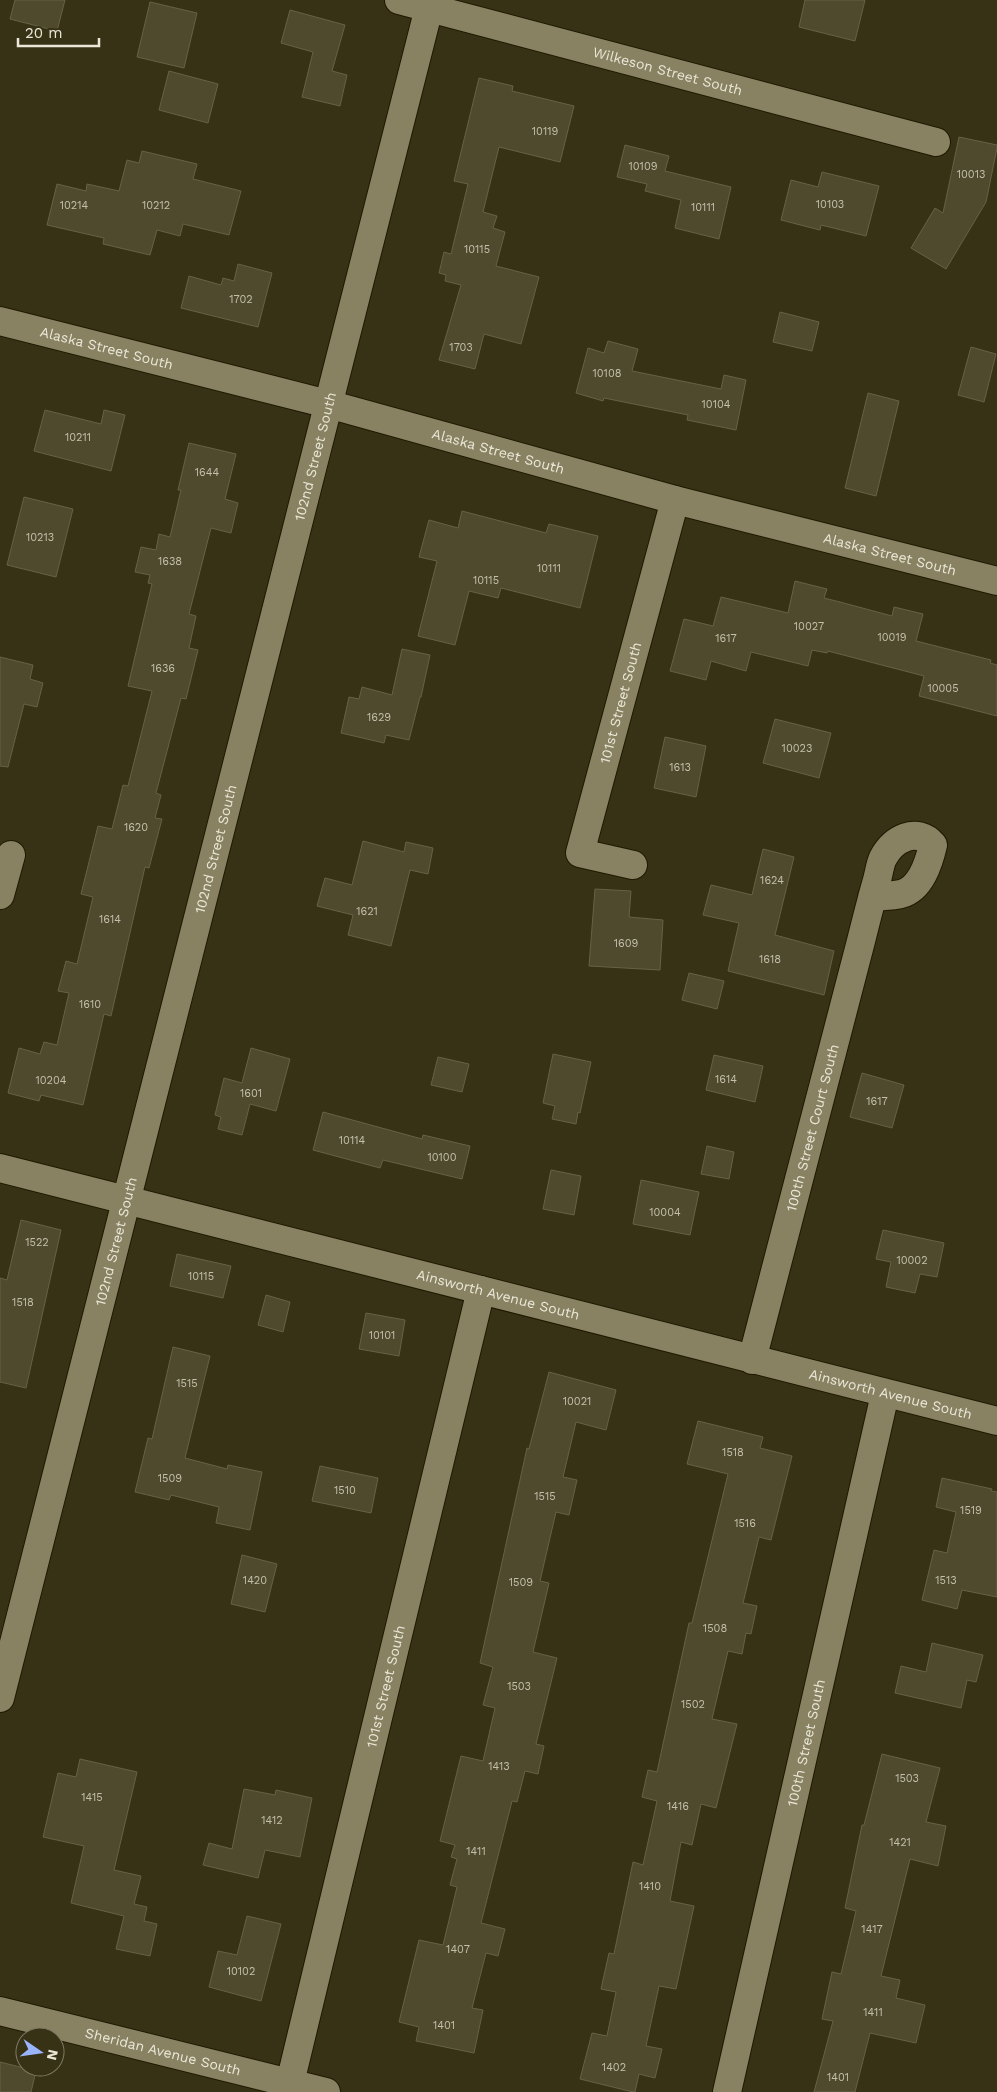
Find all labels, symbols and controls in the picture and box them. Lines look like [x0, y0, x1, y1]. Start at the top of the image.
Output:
scale bar [18, 15, 99, 47]
text: 20 m [25, 24, 63, 42]
street label: Wilkeson Street South [591, 44, 744, 98]
house number: 10119 [532, 125, 558, 138]
house number: 10109 [628, 160, 658, 173]
house number: 10013 [957, 168, 985, 181]
house number: 10103 [816, 198, 844, 211]
house number: 10214 [60, 199, 89, 212]
house number: 10212 [142, 199, 170, 212]
house number: 10111 [691, 201, 715, 214]
house number: 10115 [464, 243, 490, 256]
house number: 1702 [229, 293, 253, 306]
street label: Alaska Street South [38, 323, 175, 372]
house number: 1703 [449, 341, 473, 354]
house number: 10108 [592, 367, 622, 380]
street label: 102nd Street South [291, 390, 339, 522]
house number: 10104 [702, 398, 731, 411]
street label: Alaska Street South [430, 425, 566, 477]
house number: 10211 [65, 431, 91, 444]
house number: 1644 [195, 466, 219, 479]
street label: Alaska Street South [822, 530, 958, 578]
house number: 10213 [26, 531, 54, 544]
house number: 1638 [158, 555, 182, 568]
house number: 10111 [537, 562, 561, 575]
house number: 10115 [473, 574, 499, 587]
house number: 10027 [794, 620, 824, 633]
house number: 10019 [877, 631, 907, 644]
house number: 1617 [715, 632, 737, 645]
street label: 101st Street South [596, 640, 644, 765]
house number: 1636 [151, 662, 175, 675]
house number: 10005 [927, 682, 959, 695]
house number: 1629 [367, 711, 391, 724]
house number: 10023 [782, 742, 812, 755]
house number: 1613 [669, 761, 691, 774]
street label: 102nd Street South [192, 783, 240, 915]
house number: 1620 [124, 821, 148, 834]
house number: 1624 [760, 874, 784, 887]
house number: 1621 [356, 905, 378, 918]
house number: 1614 [99, 913, 121, 926]
house number: 1609 [614, 937, 639, 950]
house number: 1618 [759, 953, 781, 966]
house number: 1610 [79, 998, 101, 1011]
street label: 100th Street Court South [783, 1042, 842, 1213]
house number: 1614 [715, 1073, 737, 1086]
house number: 10204 [35, 1074, 67, 1087]
house number: 1601 [240, 1087, 262, 1100]
house number: 1617 [866, 1095, 888, 1108]
house number: 10114 [339, 1134, 365, 1147]
house number: 10100 [427, 1151, 457, 1164]
street label: 102nd Street South [92, 1175, 140, 1307]
house number: 10004 [649, 1206, 681, 1219]
house number: 1522 [25, 1236, 49, 1249]
house number: 10002 [896, 1254, 928, 1267]
street label: Ainsworth Avenue South [415, 1266, 581, 1323]
house number: 10115 [188, 1270, 214, 1283]
house number: 1518 [12, 1296, 34, 1309]
house number: 10101 [369, 1329, 395, 1342]
street label: Ainsworth Avenue South [808, 1366, 974, 1422]
house number: 1515 [176, 1377, 198, 1390]
house number: 10021 [563, 1395, 591, 1408]
house number: 1518 [722, 1446, 744, 1459]
house number: 1509 [158, 1472, 182, 1485]
house number: 1510 [334, 1484, 356, 1497]
house number: 1515 [534, 1490, 556, 1503]
house number: 1519 [960, 1504, 982, 1517]
house number: 1516 [734, 1517, 756, 1530]
house number: 1420 [243, 1574, 267, 1587]
house number: 1513 [935, 1574, 957, 1587]
house number: 1509 [509, 1576, 533, 1589]
house number: 1508 [703, 1622, 727, 1635]
street label: 101st Street South [363, 1624, 408, 1749]
street label: 100th Street South [784, 1678, 828, 1808]
house number: 1503 [507, 1680, 531, 1693]
house number: 1502 [681, 1698, 705, 1711]
house number: 1413 [488, 1760, 510, 1773]
house number: 1503 [895, 1772, 919, 1785]
house number: 1415 [81, 1791, 103, 1804]
house number: 1416 [667, 1800, 689, 1813]
house number: 1412 [261, 1814, 283, 1827]
house number: 1421 [889, 1836, 911, 1849]
house number: 1411 [466, 1845, 486, 1858]
house number: 1410 [639, 1880, 661, 1893]
house number: 1417 [861, 1923, 883, 1936]
house number: 1407 [446, 1943, 470, 1956]
house number: 10102 [227, 1965, 255, 1978]
house number: 1411 [863, 2006, 883, 2019]
house number: 1401 [433, 2019, 455, 2032]
street label: Sheridan Avenue South [84, 2024, 242, 2079]
north arrow [15, 2027, 65, 2077]
text: N [44, 2048, 62, 2062]
house number: 1402 [602, 2061, 626, 2074]
house number: 1401 [827, 2071, 849, 2084]

